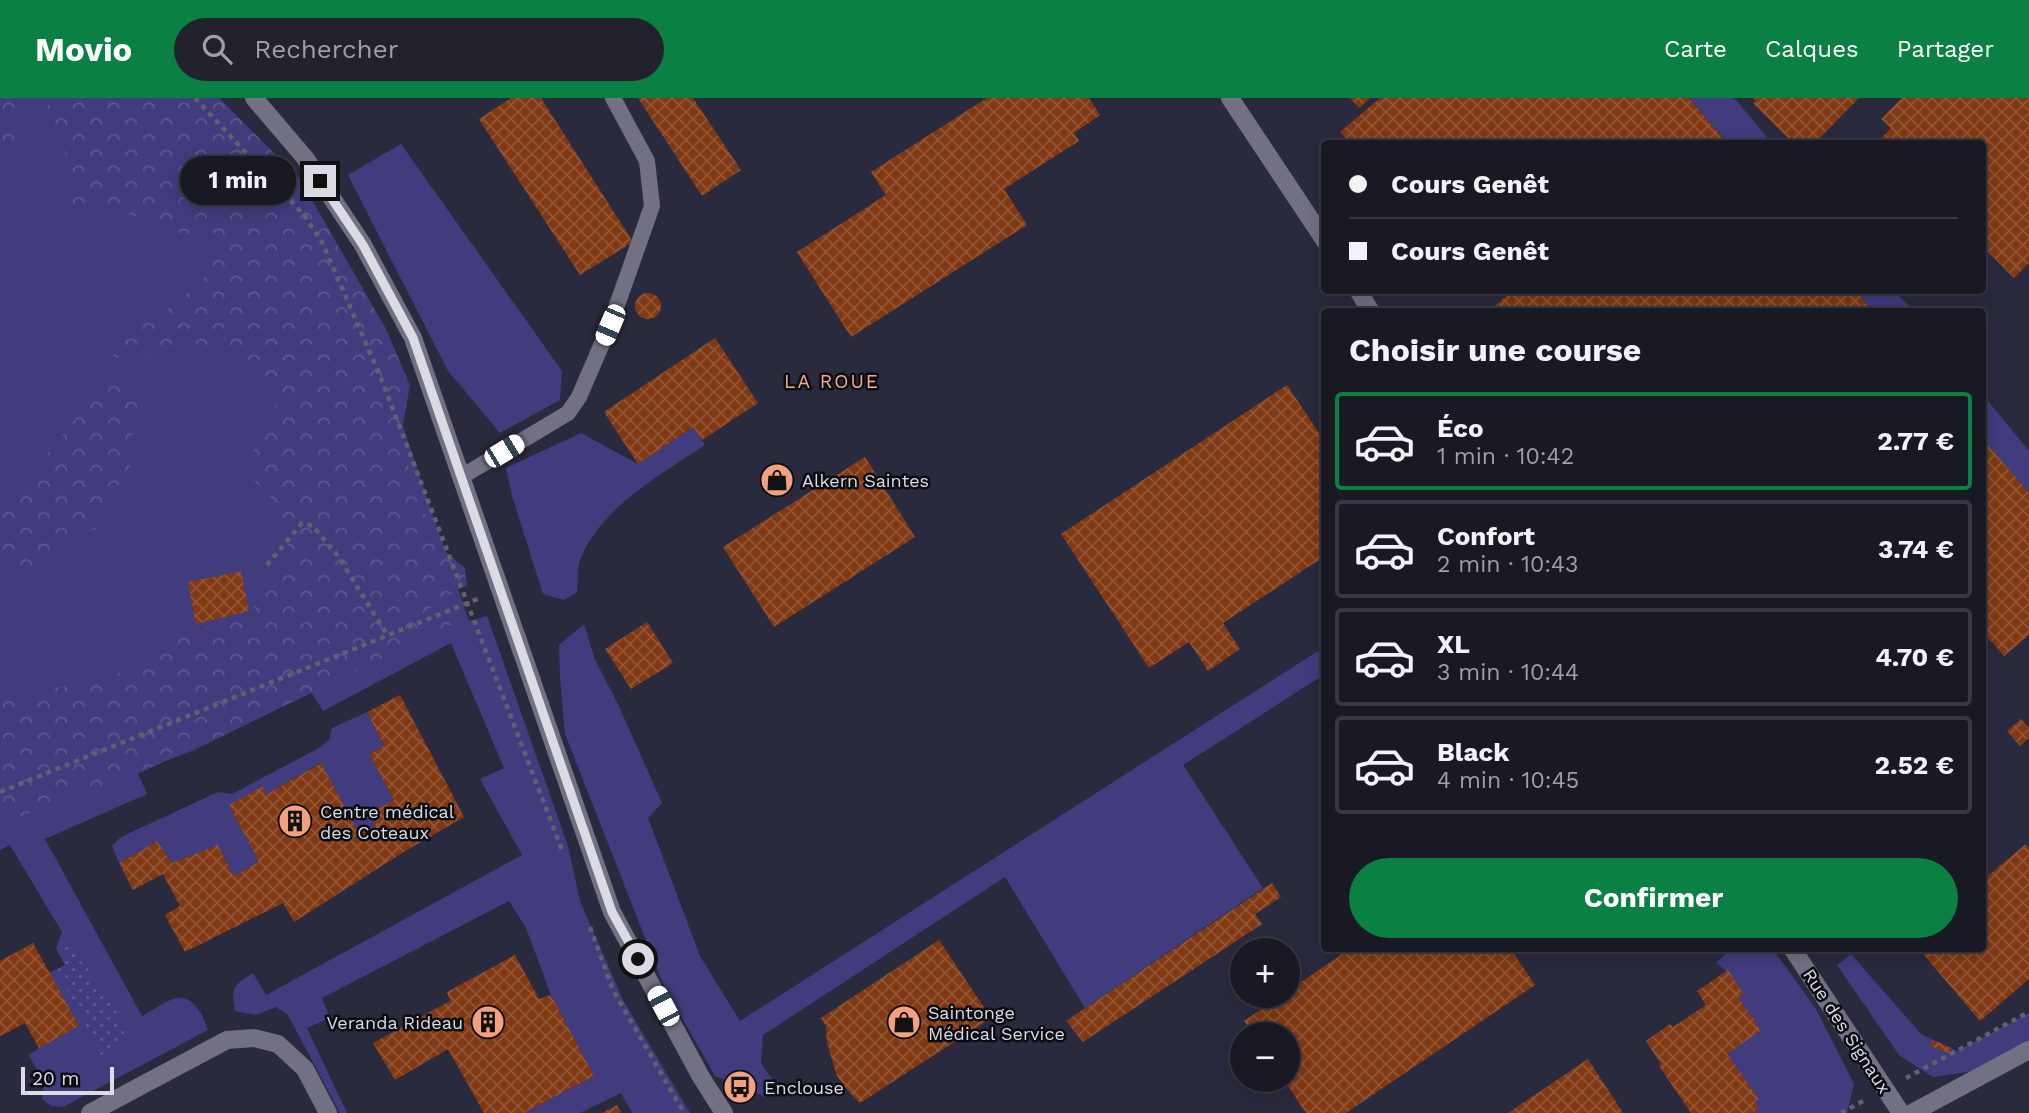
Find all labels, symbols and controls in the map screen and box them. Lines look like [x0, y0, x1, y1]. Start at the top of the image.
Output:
search box [174, 18, 664, 81]
text: Movio [35, 30, 132, 69]
icon: search [198, 30, 236, 68]
text: Rechercher [254, 34, 398, 64]
text: Carte [1664, 35, 1727, 63]
text: Calques [1765, 35, 1859, 63]
text: Partager [1897, 35, 1994, 63]
callout: 1 min [180, 156, 296, 206]
route end [304, 165, 336, 197]
text: 1 min [208, 167, 268, 194]
text: Cours Genêt [1391, 169, 1549, 199]
text: Cours Genêt [1391, 236, 1549, 266]
car [593, 302, 628, 348]
text: Choisir une course [1349, 331, 1641, 369]
district label: LA ROUE [784, 370, 880, 393]
icon: car [1353, 410, 1416, 473]
text: Éco [1437, 413, 1484, 443]
text: 2.77 € [1877, 426, 1954, 456]
car [481, 431, 528, 471]
text: 1 min · 10:42 [1437, 443, 1574, 470]
shop icon: Alkern Saintes [758, 461, 796, 499]
place label: Alkern Saintes [802, 470, 929, 491]
icon: car [1353, 518, 1416, 581]
text: Confort [1437, 521, 1535, 551]
text: 3.74 € [1878, 534, 1954, 564]
text: 2 min · 10:43 [1437, 551, 1579, 578]
icon: car [1353, 626, 1416, 689]
text: XL [1437, 629, 1470, 659]
text: 4.70 € [1875, 642, 1954, 672]
text: 3 min · 10:44 [1437, 659, 1579, 686]
icon: car [1353, 734, 1416, 797]
text: Black [1437, 737, 1509, 767]
text: 2.52 € [1875, 750, 1954, 780]
text: 4 min · 10:45 [1437, 767, 1579, 794]
place label: Centre médical des Coteaux [320, 801, 455, 843]
building icon: Centre médical des Coteaux [276, 802, 314, 840]
button: Confirmer [1349, 858, 1958, 938]
map controls [1230, 938, 1300, 1092]
button: + [1230, 938, 1300, 1008]
route start [622, 943, 654, 975]
street label: Rue des Signaux [1799, 965, 1895, 1097]
car [644, 983, 683, 1029]
place label: Saintonge Médical Service [928, 1002, 1065, 1044]
building icon: Veranda Rideau [469, 1003, 507, 1041]
shop icon: Saintonge Médical Service [885, 1003, 923, 1041]
place label: Veranda Rideau [327, 1012, 463, 1033]
button: − [1230, 1022, 1300, 1092]
scale bar [21, 1064, 114, 1096]
text: 20 m [32, 1067, 79, 1090]
bus stop icon: Enclouse [721, 1068, 759, 1106]
place label: Enclouse [764, 1077, 844, 1098]

